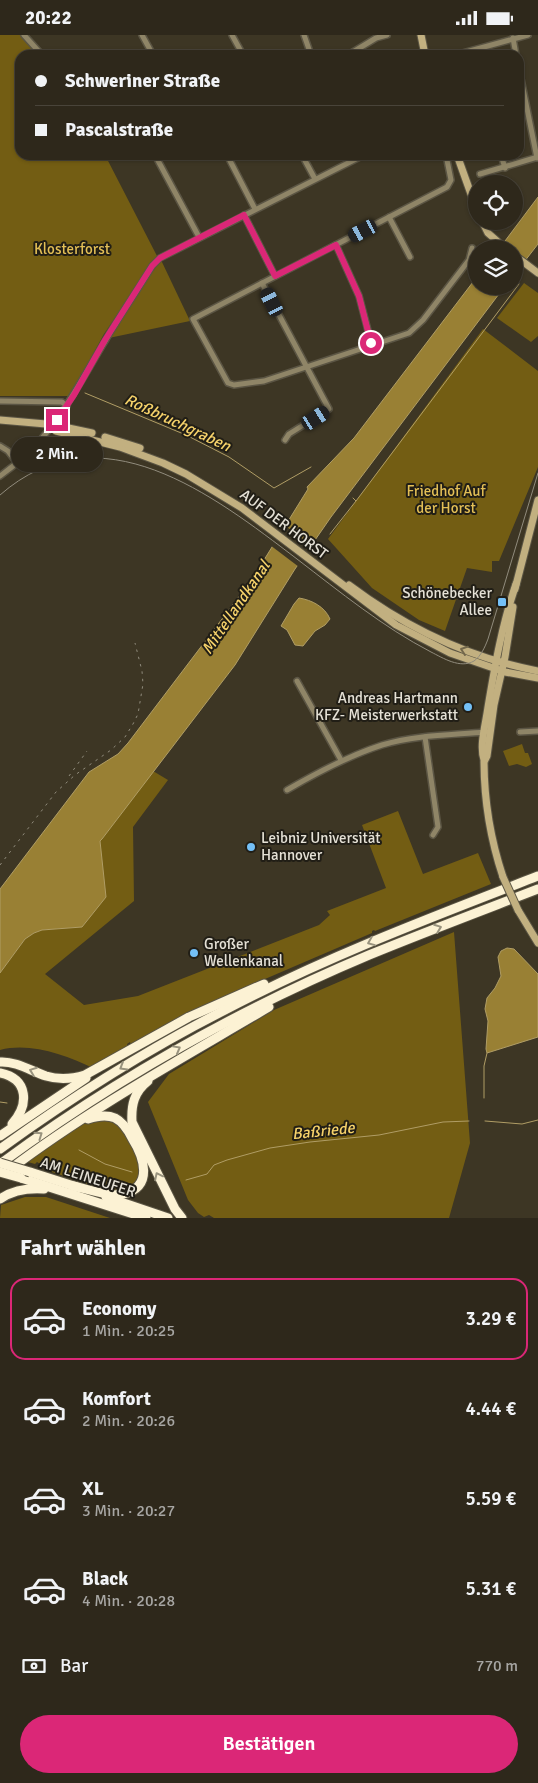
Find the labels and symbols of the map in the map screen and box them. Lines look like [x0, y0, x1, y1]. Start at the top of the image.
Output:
car [346, 217, 379, 245]
park label: Klosterforst [34, 240, 110, 258]
car [258, 285, 285, 319]
route start [360, 332, 382, 354]
water label: Roßbruchgraben [121, 390, 235, 457]
car [299, 404, 332, 432]
route end [46, 409, 68, 431]
callout: 2 Min. [11, 437, 103, 473]
park label: Friedhof Auf der Horst [406, 482, 487, 517]
street label: AUF DER HORST [237, 485, 332, 563]
water label: Mittellandkanal [197, 556, 275, 658]
place label: Schönebecker Allee [402, 584, 492, 619]
marker: Schönebecker Allee [496, 596, 508, 608]
one-way arrow [460, 646, 468, 656]
place label: Andreas Hartmann KFZ- Meisterwerkstatt [315, 689, 458, 724]
marker: Andreas Hartmann KFZ- Meisterwerkstatt [462, 701, 474, 713]
place label: Leibniz Universität Hannover [261, 829, 381, 864]
marker: Leibniz Universität Hannover [245, 841, 257, 853]
one-way arrow [434, 923, 442, 933]
place label: Großer Wellenkanal [204, 935, 283, 970]
one-way arrow [367, 935, 376, 946]
marker: Großer Wellenkanal [188, 947, 200, 959]
one-way arrow [172, 1045, 181, 1055]
one-way arrow [119, 1061, 128, 1071]
one-way arrow [30, 1067, 38, 1077]
water label: Baßriede [291, 1118, 356, 1144]
one-way arrow [33, 1132, 43, 1141]
street label: AM LEINEUFER [38, 1153, 138, 1201]
one-way arrow [154, 1172, 164, 1181]

